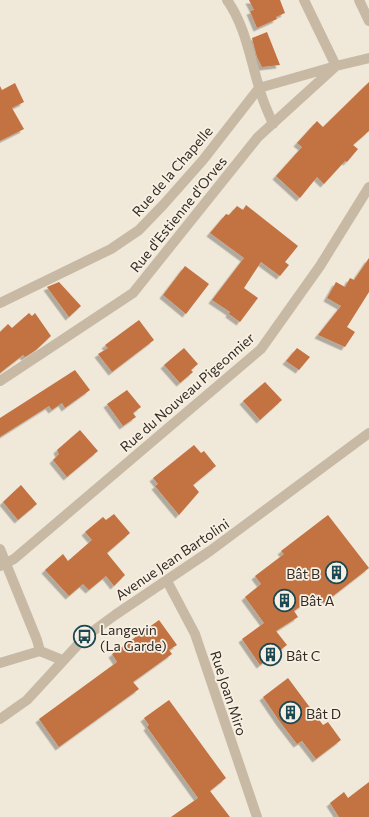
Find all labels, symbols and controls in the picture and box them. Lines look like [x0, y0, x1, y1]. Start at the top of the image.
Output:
street label: Rue de la Chapelle [128, 122, 216, 220]
street label: Rue d'Estienne d'Orves [126, 153, 230, 275]
street label: Rue du Nouveau Pigeonnier [116, 329, 258, 455]
street label: Avenue Jean Bartolini [112, 515, 232, 603]
building icon: Bât B [323, 560, 349, 586]
place label: Bât B [286, 565, 320, 582]
building icon: Bât A [271, 587, 297, 613]
place label: Bât A [300, 592, 335, 609]
place label: Langevin (La Garde) [100, 621, 167, 654]
bus stop icon: Langevin (La Garde) [72, 624, 98, 650]
building icon: Bât C [257, 642, 283, 668]
place label: Bât C [286, 647, 320, 664]
street label: Rue Joan Miro [207, 648, 251, 738]
building icon: Bât D [278, 700, 304, 726]
place label: Bât D [306, 705, 341, 722]

